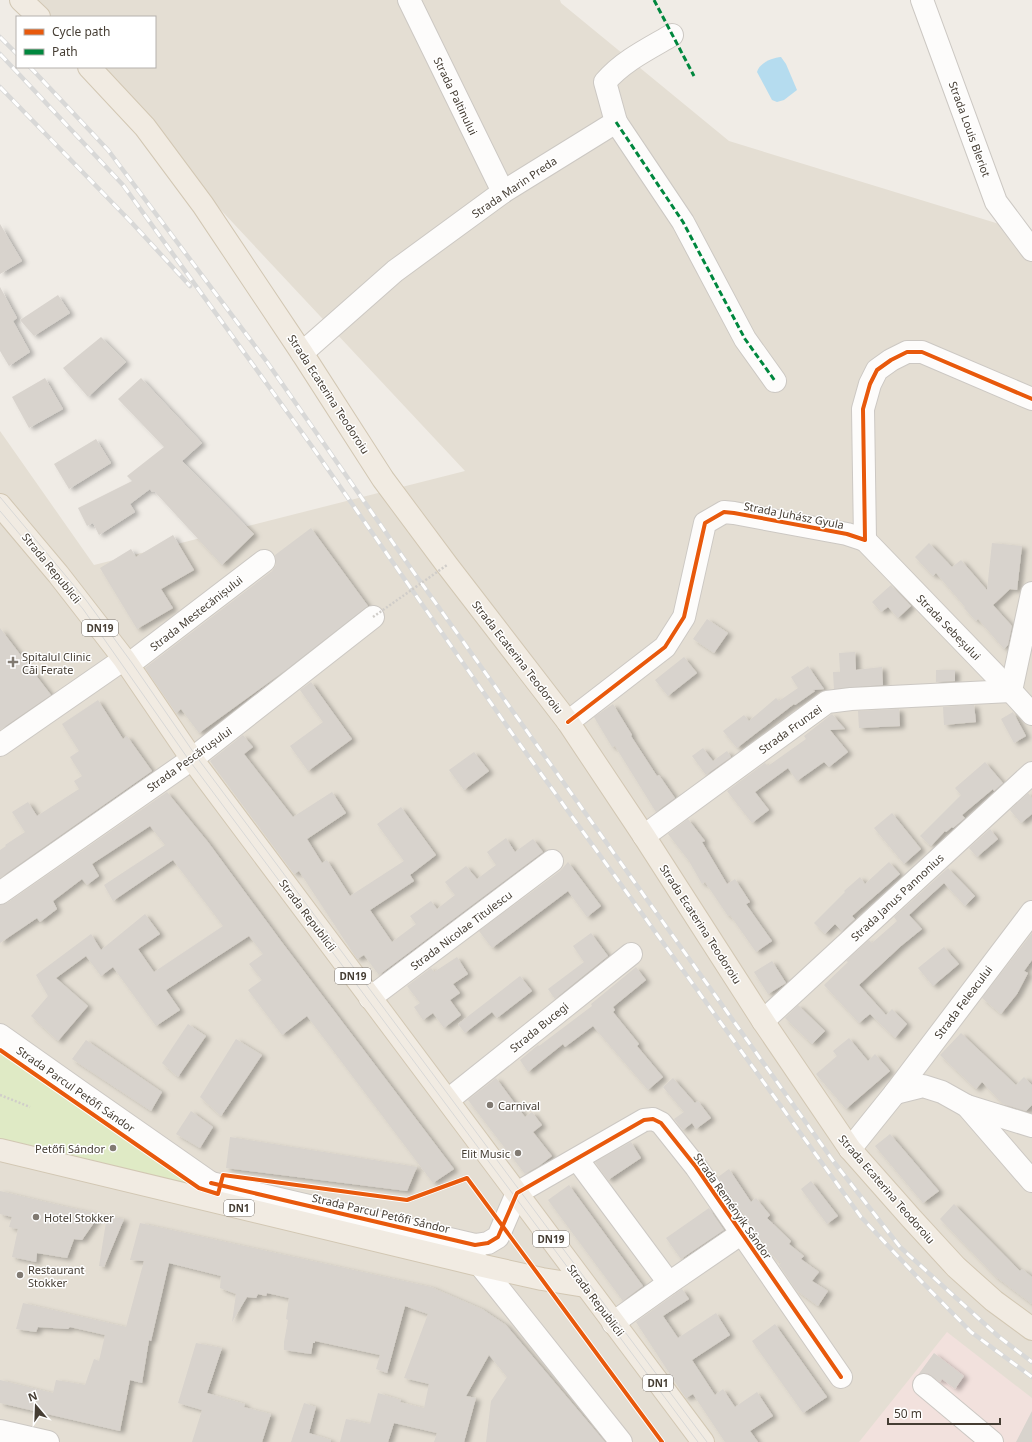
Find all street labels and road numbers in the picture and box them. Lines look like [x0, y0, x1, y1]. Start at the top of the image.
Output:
street label: Strada Paltinului [431, 55, 481, 137]
street label: Strada Louis Bleriot [946, 79, 994, 179]
street label: Strada Marin Preda [469, 153, 559, 221]
street label: Strada Ecaterina Teodoroiu [285, 331, 373, 457]
street label: Strada Juhász Gyula [743, 498, 845, 532]
street label: Strada Republicii [19, 530, 85, 606]
street label: Strada Mestecănișului [147, 572, 245, 654]
street label: Strada Sebeșului [914, 591, 984, 663]
street label: Strada Ecaterina Teodoroiu [469, 597, 567, 717]
road number: DN19 [82, 620, 118, 636]
street label: Strada Frunzei [756, 701, 824, 757]
street label: Strada Pescărușului [143, 723, 235, 795]
street label: Strada Janus Pannonius [847, 850, 947, 944]
street label: Strada Ecaterina Teodoroiu [657, 861, 745, 987]
street label: Strada Republicii [276, 876, 340, 954]
street label: Strada Nicolae Titulescu [407, 887, 515, 973]
street label: Strada Feleacului [931, 962, 995, 1042]
road number: DN19 [335, 968, 371, 984]
street label: Strada Bucegi [507, 999, 571, 1055]
street label: Strada Parcul Petőfi Sándor [14, 1042, 138, 1136]
street label: Strada Ecaterina Teodoroiu [836, 1131, 938, 1247]
street label: Strada Reményik Sándor [690, 1150, 776, 1263]
street label: Strada Parcul Petőfi Sándor [311, 1190, 452, 1236]
road number: DN1 [224, 1200, 254, 1216]
road number: DN19 [533, 1231, 569, 1247]
street label: Strada Republicii [564, 1261, 628, 1339]
road number: DN1 [643, 1375, 673, 1391]

